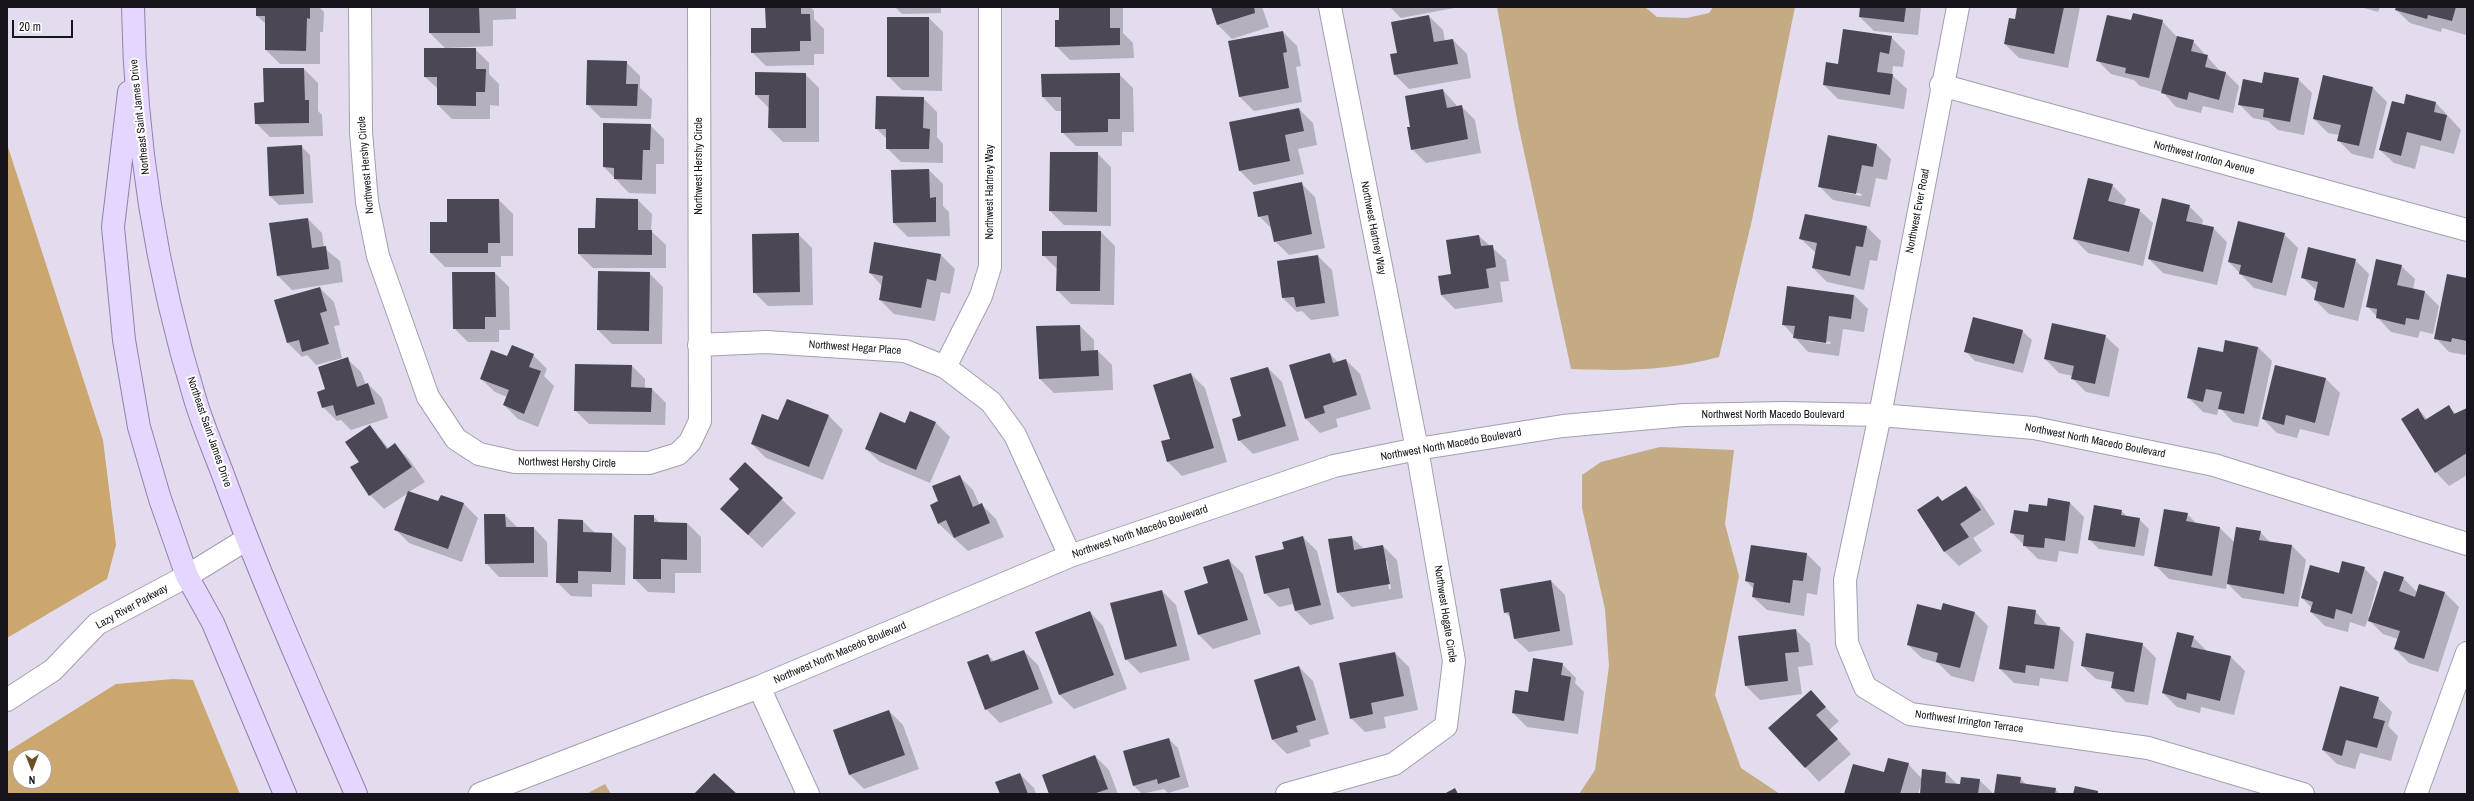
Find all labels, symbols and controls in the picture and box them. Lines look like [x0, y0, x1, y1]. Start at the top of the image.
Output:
scale bar [14, 12, 75, 38]
text: 20 m [19, 19, 41, 35]
street label: Northeast Saint James Drive [127, 59, 153, 175]
street label: Northwest Hershy Circle [355, 116, 377, 214]
street label: Northwest Hershy Circle [692, 117, 706, 215]
street label: Northwest Ironton Avenue [2152, 138, 2256, 178]
street label: Northwest Hartney Way [983, 145, 997, 239]
street label: Northwest Ever Road [1903, 168, 1933, 254]
street label: Northwest Hartney Way [1357, 180, 1389, 276]
street label: Northwest Hegar Place [808, 338, 902, 358]
street label: Northeast Saint James Drive [184, 375, 234, 489]
street label: Northwest North Macedo Boulevard [1702, 408, 1844, 422]
street label: Northwest North Macedo Boulevard [2024, 421, 2166, 461]
street label: Northwest North Macedo Boulevard [1379, 426, 1523, 464]
street label: Northwest Hershy Circle [518, 456, 616, 470]
street label: Northwest North Macedo Boulevard [1070, 503, 1210, 561]
street label: Northwest Hogate Circle [1431, 564, 1459, 664]
street label: Lazy River Parkway [94, 582, 170, 632]
street label: Northwest North Macedo Boulevard [772, 619, 908, 687]
street label: Northwest Irrington Terrace [1914, 708, 2024, 736]
north arrow [12, 749, 52, 789]
text: N [29, 773, 35, 787]

